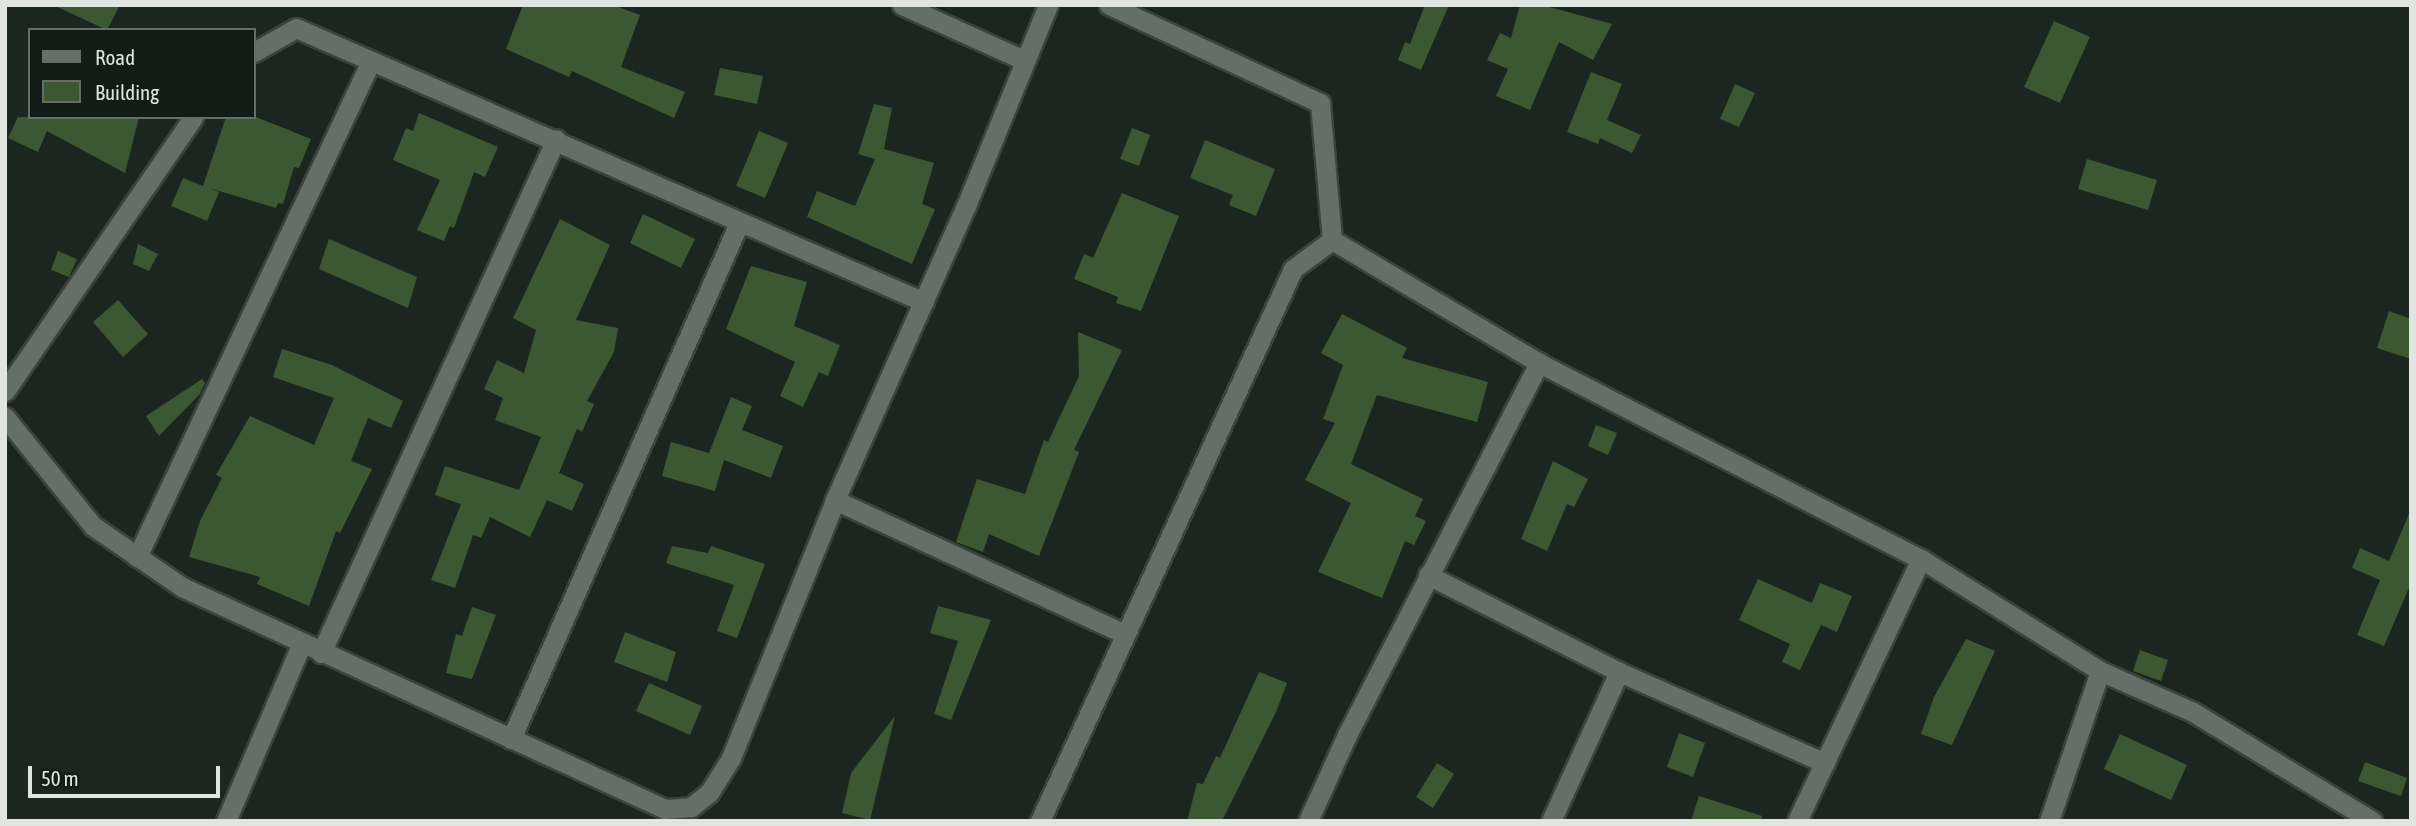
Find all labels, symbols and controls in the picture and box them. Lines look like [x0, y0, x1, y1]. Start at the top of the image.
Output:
legend [28, 28, 256, 119]
text: Road [95, 45, 135, 69]
text: Building [95, 80, 159, 104]
scale bar [32, 752, 224, 796]
text: 50 m [41, 766, 79, 790]

